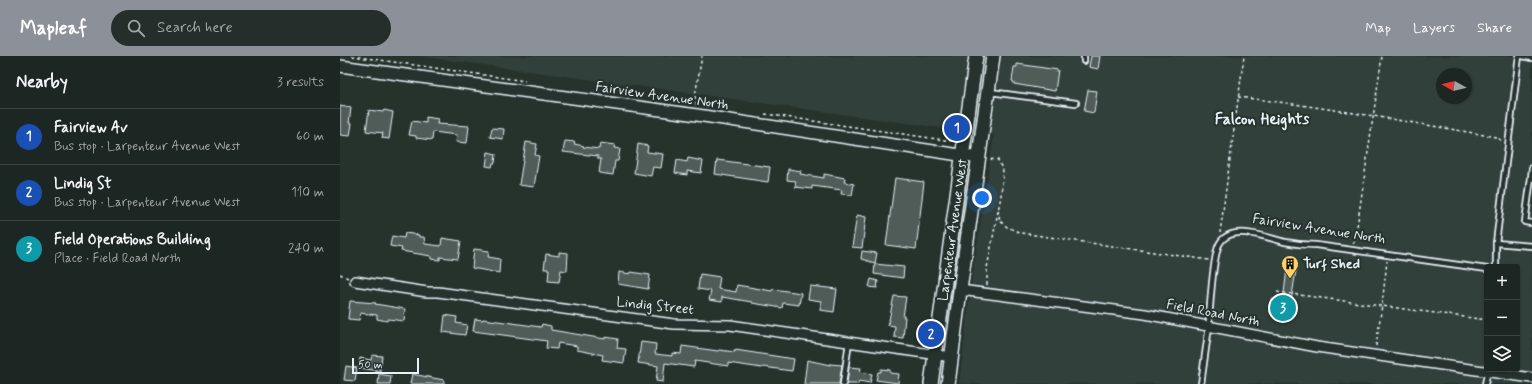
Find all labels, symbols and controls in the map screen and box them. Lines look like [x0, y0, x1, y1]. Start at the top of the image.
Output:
search box [111, 10, 391, 46]
text: Mapleaf [20, 16, 87, 41]
icon: search [125, 17, 147, 39]
text: Search here [157, 18, 233, 38]
text: Map [1365, 19, 1391, 37]
text: Layers [1413, 19, 1455, 37]
text: Share [1477, 19, 1512, 37]
north arrow [1436, 68, 1472, 104]
text: Nearby [16, 71, 68, 93]
text: 3 results [277, 74, 324, 91]
street label: Fairview Avenue North [594, 78, 730, 114]
district label: Falcon Heights [1215, 109, 1310, 131]
pin: 1 [944, 113, 970, 143]
text: Fairview Av [54, 118, 127, 138]
text: 1 [26, 128, 32, 145]
text: 60 m [296, 128, 324, 145]
text: Bus stop · Larpenteur Avenue West [54, 138, 240, 155]
street label: Larpenteur Avenue West [934, 157, 972, 302]
text: Lindig St [54, 174, 112, 194]
text: 2 [26, 184, 32, 201]
text: 110 m [291, 184, 324, 201]
your location [972, 188, 992, 208]
text: Bus stop · Larpenteur Avenue West [54, 194, 240, 211]
street label: Fairview Avenue North [1251, 210, 1387, 248]
text: Field Operations Building [54, 230, 211, 250]
text: 3 [26, 240, 32, 257]
text: 240 m [288, 240, 324, 257]
text: Place · Field Road North [54, 250, 181, 267]
building icon: Turf Shed [1280, 254, 1300, 279]
place label: Turf Shed [1303, 255, 1360, 273]
map controls [1484, 264, 1520, 372]
button: + [1484, 264, 1520, 300]
street label: Lindig Street [615, 293, 695, 319]
pin: 3 [1270, 293, 1296, 323]
street label: Field Road North [1165, 295, 1261, 331]
button: − [1484, 300, 1520, 336]
pin: 2 [918, 319, 944, 349]
button: layers [1484, 336, 1520, 372]
scale bar [352, 356, 419, 375]
text: 50 m [358, 358, 383, 372]

